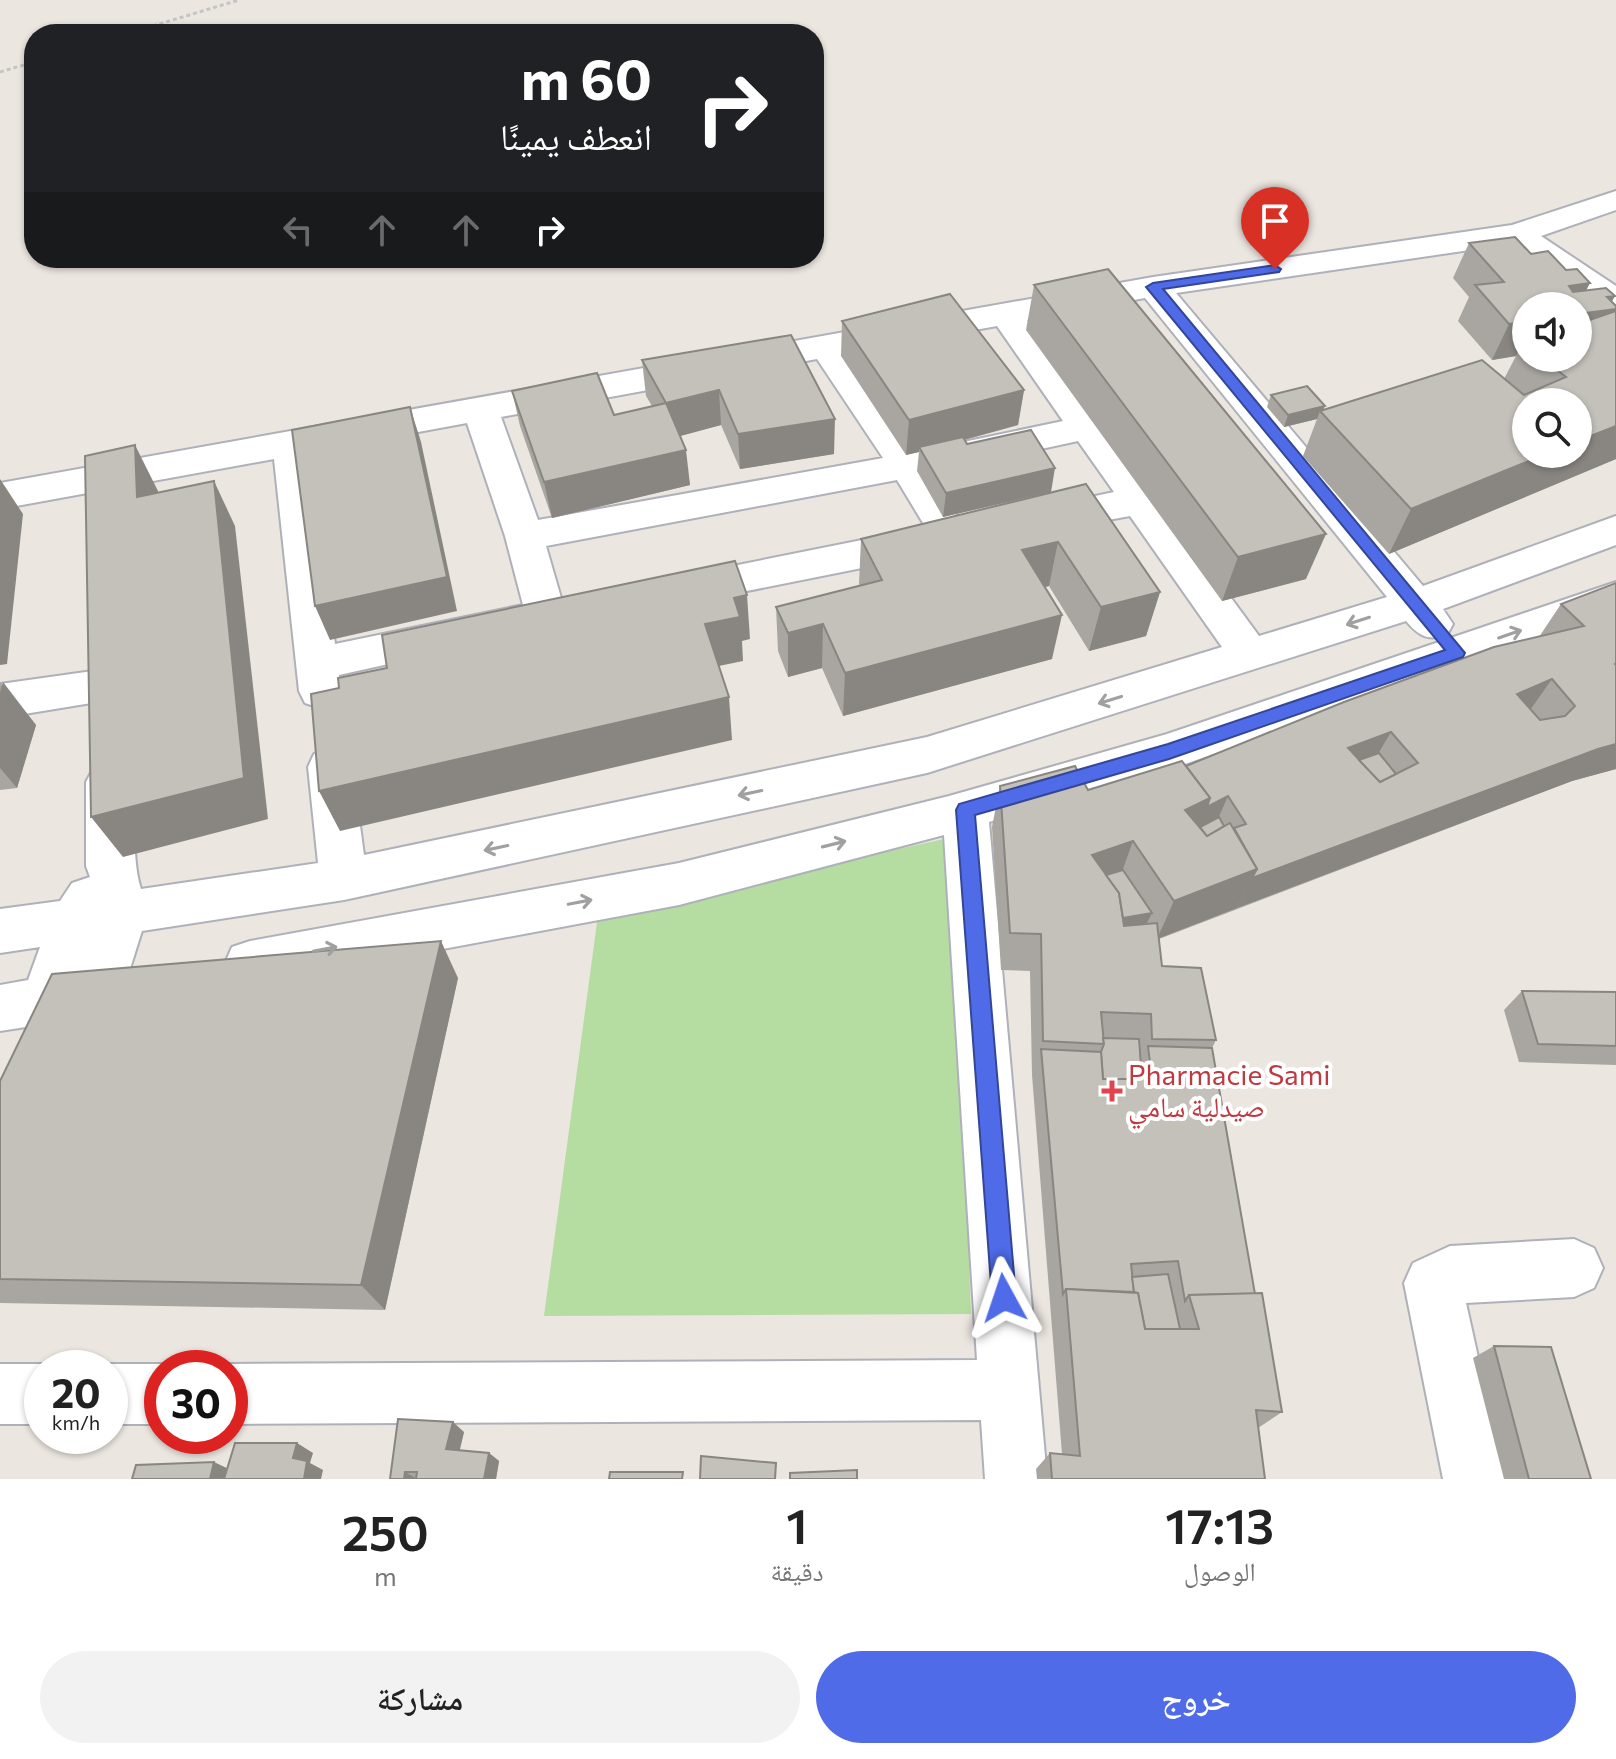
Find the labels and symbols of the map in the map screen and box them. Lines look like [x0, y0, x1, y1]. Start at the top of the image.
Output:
pin [1241, 187, 1309, 269]
one-way arrow [1345, 614, 1371, 629]
one-way arrow [1497, 626, 1522, 641]
one-way arrow [1097, 693, 1123, 708]
one-way arrow [738, 787, 763, 802]
one-way arrow [820, 836, 846, 851]
one-way arrow [484, 841, 509, 856]
one-way arrow [567, 893, 593, 908]
one-way arrow [311, 941, 337, 956]
place label: Pharmacie Sami صيدلية سامي [1128, 1057, 1330, 1130]
marker: Pharmacie Sami صيدلية سامي [1103, 1082, 1121, 1100]
position arrow [962, 1256, 1046, 1340]
speed limit sign: 30 [144, 1350, 248, 1454]

